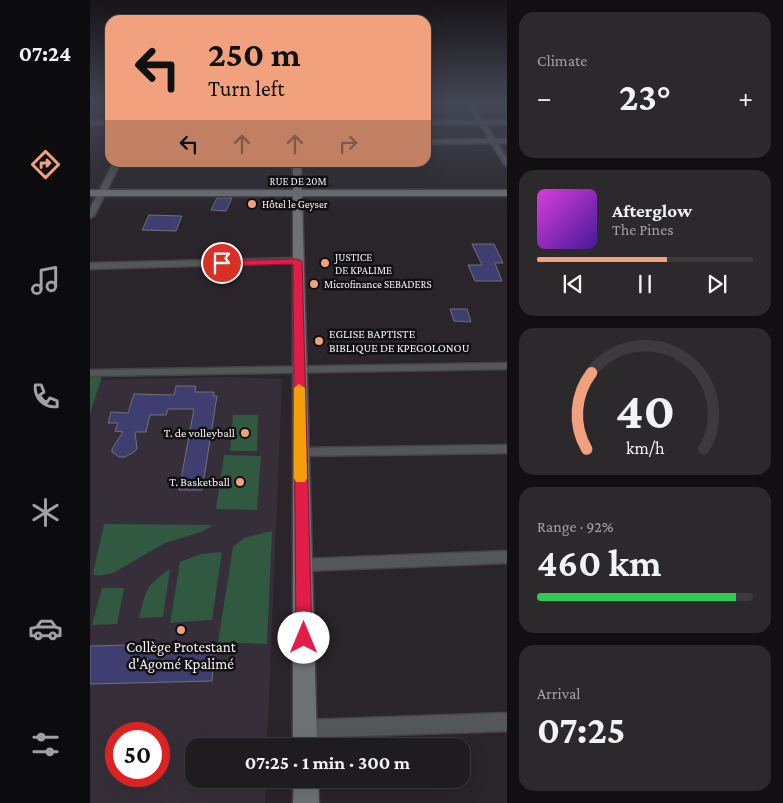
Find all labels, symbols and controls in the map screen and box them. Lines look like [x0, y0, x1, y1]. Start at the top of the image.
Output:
icon: left [125, 35, 190, 100]
text: 250 m [208, 35, 301, 74]
text: 07:24 [19, 41, 71, 66]
text: Climate [537, 52, 587, 69]
text: Turn left [208, 76, 285, 101]
text: 23° [619, 76, 671, 118]
text: − [537, 82, 552, 113]
text: + [738, 82, 753, 113]
icon: left [175, 130, 203, 158]
icon: ahead [228, 130, 256, 158]
icon: ahead [281, 130, 309, 158]
icon: right [334, 130, 362, 158]
icon: directions [28, 147, 63, 182]
street label: RUE DE 20M [269, 175, 327, 187]
marker: Hôtel le Geyser [246, 198, 258, 210]
place label: Hôtel le Geyser [262, 198, 328, 211]
text: Afterglow [612, 200, 692, 221]
text: The Pines [612, 221, 673, 238]
pin [201, 242, 243, 284]
icon: arrive [208, 249, 236, 277]
place label: JUSTICE DE KPALIME [334, 251, 392, 276]
marker: JUSTICE DE KPALIME [319, 257, 331, 269]
icon: music [28, 263, 63, 298]
icon: previous [559, 270, 587, 298]
icon: pause [631, 270, 659, 298]
icon: next [703, 270, 731, 298]
marker: Microfinance SEBADERS [308, 278, 320, 290]
place label: Microfinance SEBADERS [324, 278, 432, 290]
place label: EGLISE BAPTISTE BIBLIQUE DE KPEGOLONOU [329, 327, 470, 355]
marker: EGLISE BAPTISTE BIBLIQUE DE KPEGOLONOU [313, 335, 325, 347]
icon: phone [28, 379, 63, 414]
text: 40 [615, 381, 675, 439]
place label: T. de volleyball [164, 426, 235, 440]
marker: T. de volleyball [239, 427, 251, 439]
text: km/h [626, 438, 665, 458]
place label: T. Basketball [169, 475, 230, 489]
marker: T. Basketball [234, 476, 246, 488]
icon: climate [28, 495, 63, 530]
text: Range · 92% [537, 518, 614, 535]
text: 460 km [537, 542, 661, 584]
icon: car [28, 611, 63, 646]
position arrow [277, 611, 329, 663]
marker: Collège Protestant d'Agomé Kpalimé [175, 624, 187, 636]
place label: Collège Protestant d'Agomé Kpalimé [126, 639, 237, 673]
text: Arrival [537, 685, 581, 702]
text: 07:25 [537, 709, 625, 751]
speed limit sign: 50 [105, 722, 170, 787]
icon: filters [28, 727, 63, 762]
text: 07:25 · 1 min · 300 m [245, 752, 410, 773]

